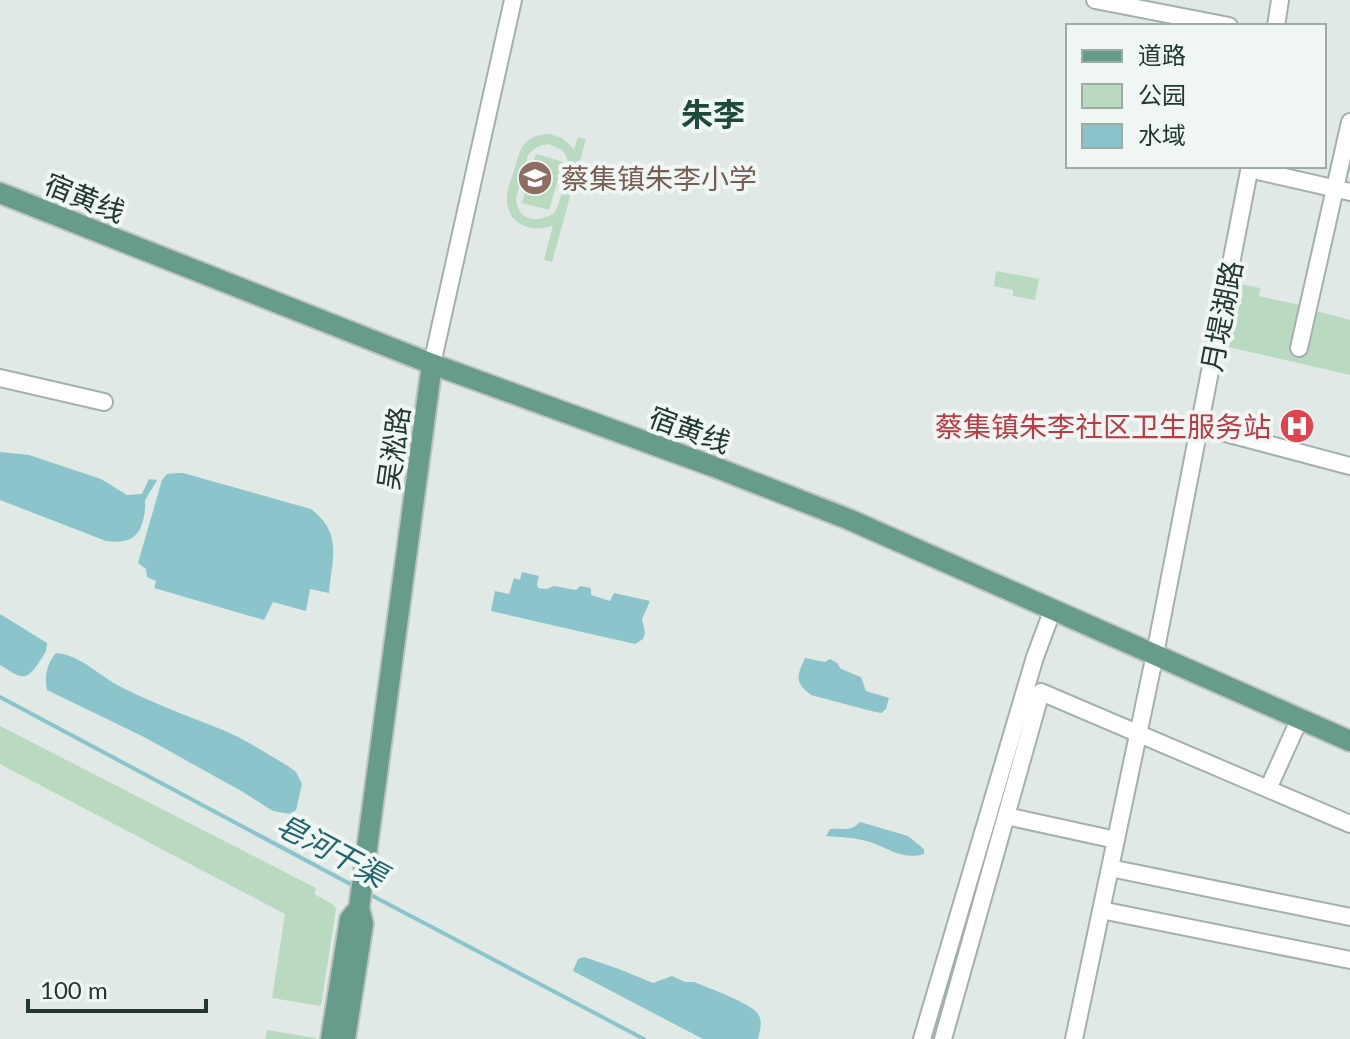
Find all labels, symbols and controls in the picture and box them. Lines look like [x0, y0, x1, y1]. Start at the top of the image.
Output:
legend [1066, 24, 1326, 168]
text: 道路 [1138, 40, 1186, 69]
text: 公园 [1138, 80, 1186, 109]
district label: 朱李 [681, 94, 745, 133]
text: 水域 [1138, 120, 1186, 149]
school or university icon: 蔡集镇朱李小学 [516, 159, 554, 197]
place label: 蔡集镇朱李小学 [561, 161, 757, 195]
street label: 宿黄线 [40, 166, 130, 228]
street label: 月堤湖路 [1194, 258, 1248, 374]
street label: 宿黄线 [645, 399, 735, 459]
street label: 吴淞路 [370, 404, 416, 492]
hospital icon: 蔡集镇朱李社区卫生服务站 [1278, 407, 1316, 445]
place label: 蔡集镇朱李社区卫生服务站 [935, 409, 1271, 443]
water label: 皂河干渠 [271, 805, 397, 895]
scale bar [28, 963, 206, 1013]
text: 100 m [40, 975, 108, 1004]

